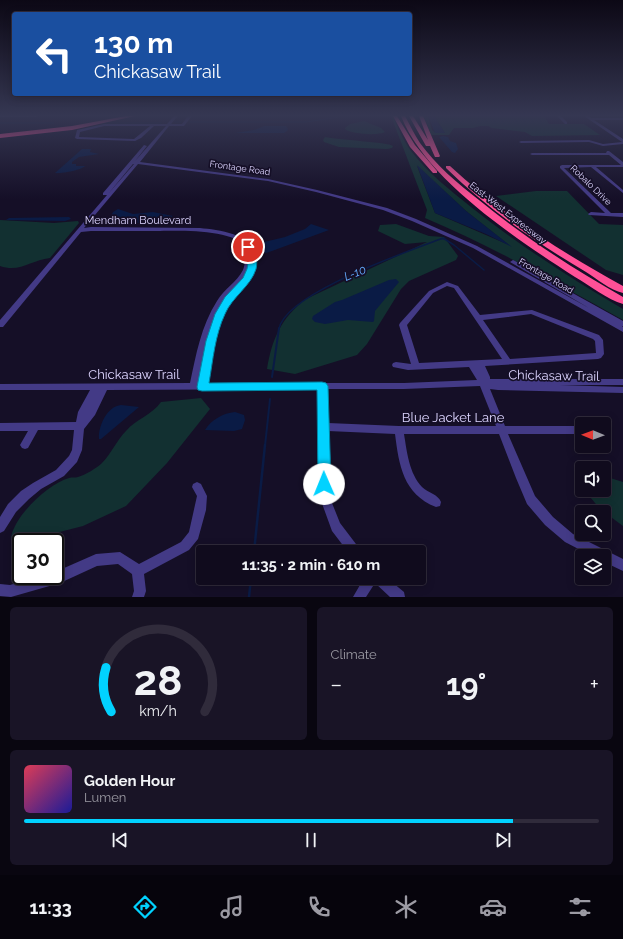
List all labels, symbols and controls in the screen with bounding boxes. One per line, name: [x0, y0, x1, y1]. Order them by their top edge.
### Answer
text: 130 m: [94, 27, 173, 60]
icon: left: [28, 28, 80, 80]
text: Chickasaw Trail: [94, 61, 221, 82]
street label: Frontage Road: [209, 159, 271, 177]
street label: Robalo Drive: [568, 163, 614, 208]
street label: East-West Expressway: [468, 180, 548, 246]
street label: Mendham Boulevard: [85, 214, 191, 227]
pin: [231, 230, 265, 264]
icon: arrive: [237, 236, 259, 258]
street label: Frontage Road: [517, 256, 575, 296]
water label: L-10: [342, 262, 368, 284]
street label: Chickasaw Trail: [88, 367, 180, 382]
street label: Chickasaw Trail: [508, 367, 600, 384]
street label: Blue Jacket Lane: [402, 410, 505, 425]
north arrow: [575, 417, 611, 453]
map controls: [575, 417, 611, 585]
button: sound: [575, 461, 611, 497]
position arrow: [303, 463, 345, 505]
button: search: [575, 505, 611, 541]
speed limit sign: 30: [12, 533, 64, 585]
button: layers: [575, 549, 611, 585]
text: 11:35 · 2 min · 610 m: [242, 556, 380, 574]
text: Climate: [331, 647, 377, 662]
text: 28: [134, 655, 183, 704]
text: 19°: [446, 667, 486, 702]
text: −: [331, 671, 342, 697]
text: +: [590, 671, 599, 697]
text: km/h: [139, 702, 177, 718]
text: Golden Hour: [84, 772, 175, 790]
text: Lumen: [84, 790, 126, 805]
icon: previous: [109, 829, 131, 851]
icon: pause: [300, 829, 322, 851]
icon: next: [492, 829, 514, 851]
icon: directions: [131, 893, 159, 921]
icon: music: [218, 893, 246, 921]
icon: phone: [305, 893, 333, 921]
icon: climate: [392, 893, 420, 921]
icon: car: [479, 893, 507, 921]
icon: filters: [566, 893, 594, 921]
text: 11:33: [29, 897, 72, 918]

